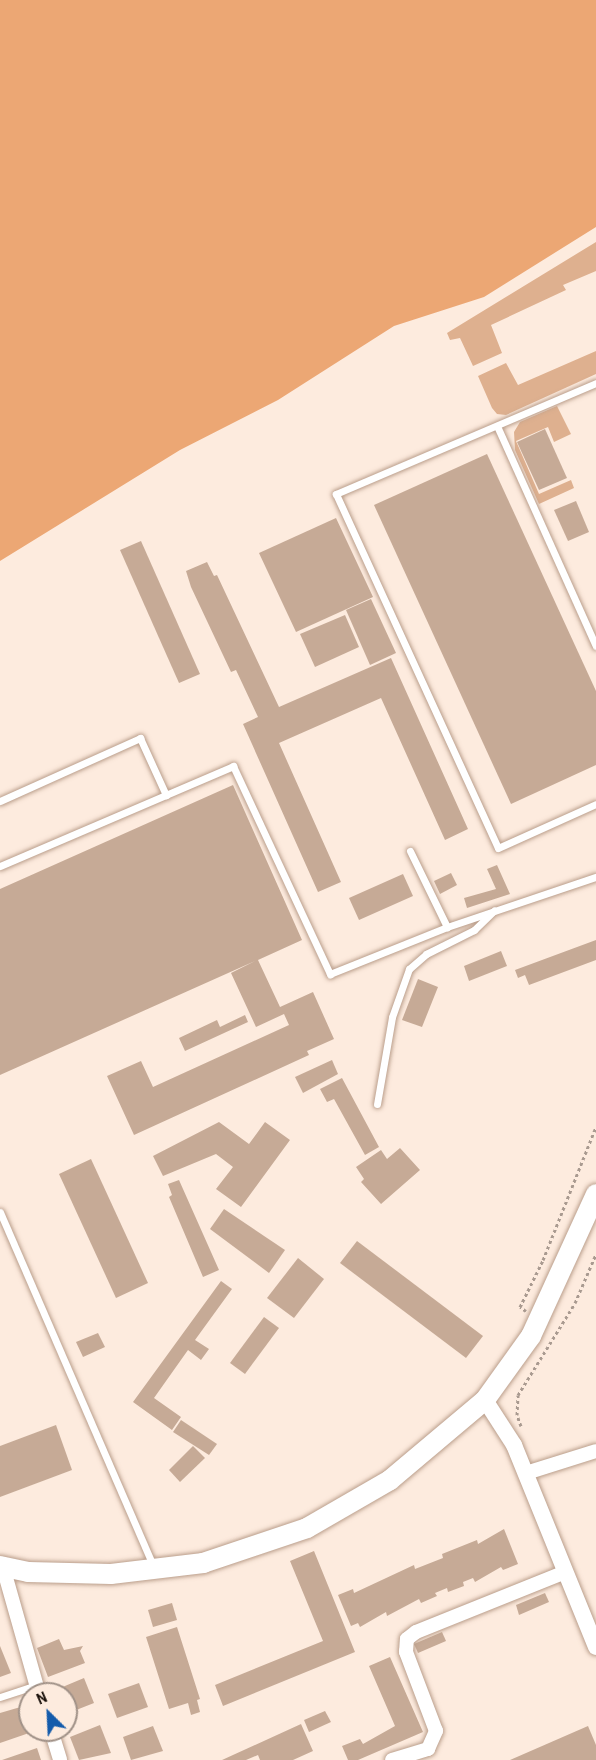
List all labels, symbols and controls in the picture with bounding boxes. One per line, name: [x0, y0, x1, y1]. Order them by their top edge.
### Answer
north arrow: [18, 1682, 78, 1742]
text: N: [33, 1685, 50, 1709]

